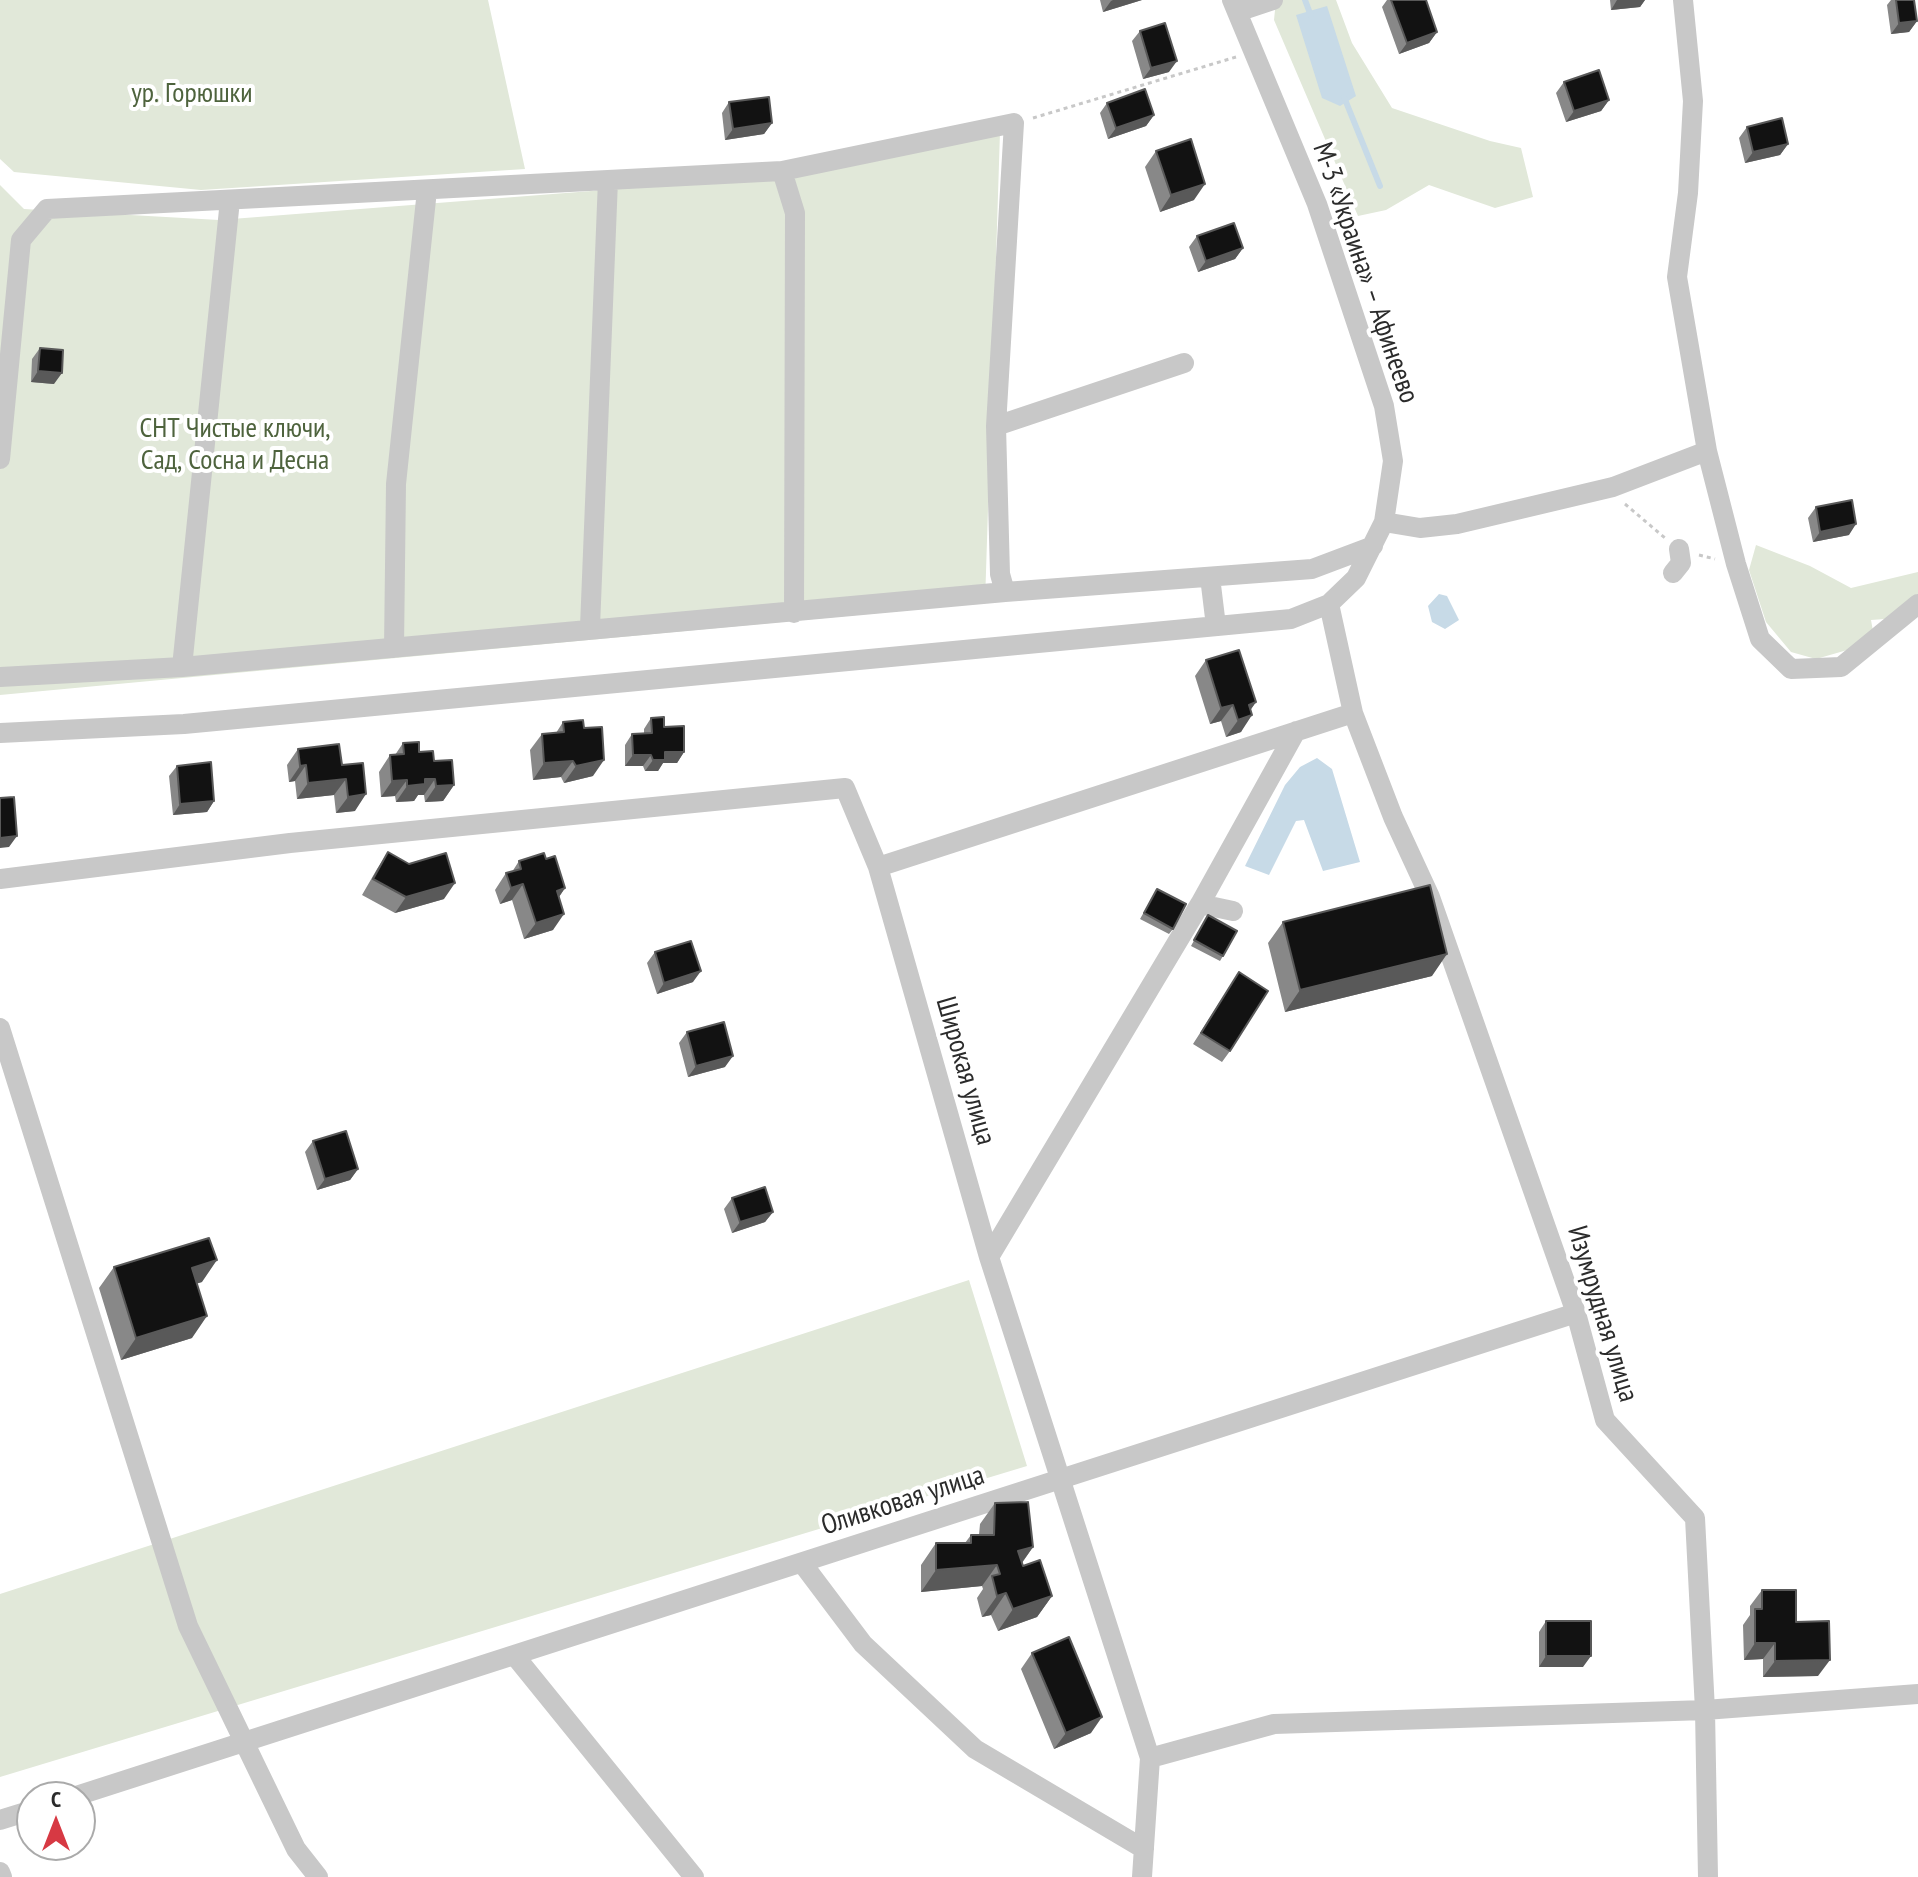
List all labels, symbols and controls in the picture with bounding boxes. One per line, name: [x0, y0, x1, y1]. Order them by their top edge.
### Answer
park label: ур. Горюшки: [131, 77, 253, 111]
street label: М-3 «Украина» – Афинеево: [1305, 138, 1425, 408]
park label: СНТ Чистые ключи, Сад, Сосна и Десна: [139, 412, 331, 478]
street label: Широкая улица: [928, 993, 1002, 1149]
street label: Изумрудная улица: [1559, 1222, 1645, 1406]
street label: Оливковая улица: [817, 1459, 989, 1543]
north arrow: [16, 1781, 96, 1861]
text: С: [51, 1785, 61, 1813]

